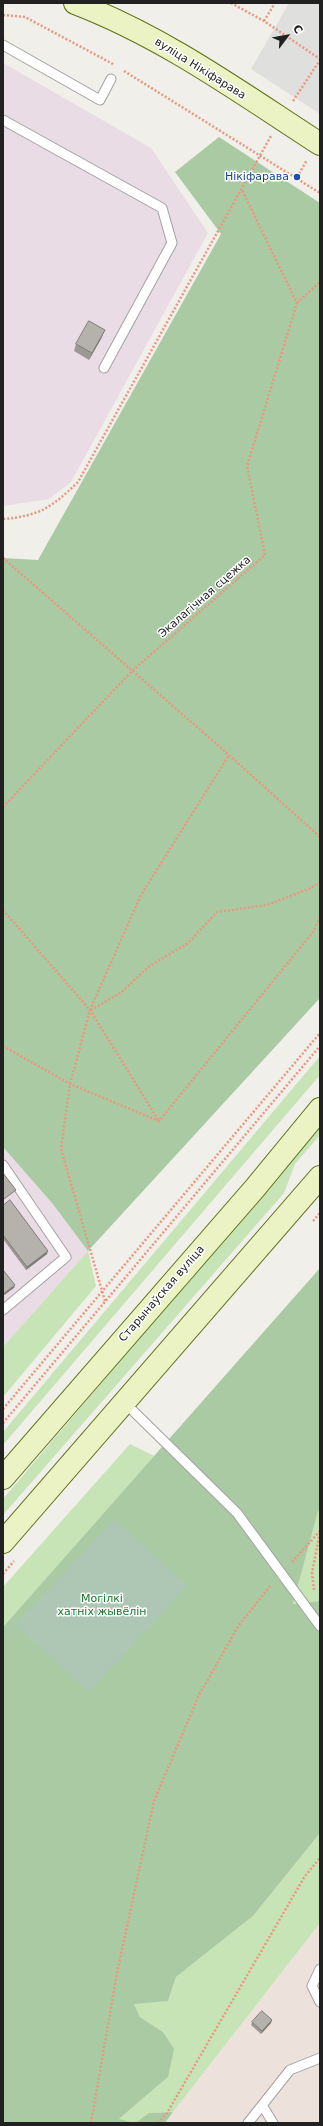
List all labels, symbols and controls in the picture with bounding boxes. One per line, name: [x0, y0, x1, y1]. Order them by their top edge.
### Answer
north arrow: [267, 16, 307, 56]
text: С: [290, 22, 305, 36]
street label: вуліца Нікіфарава: [152, 36, 248, 102]
place label: Нікіфарава: [225, 170, 289, 184]
marker: Нікіфарава: [292, 172, 302, 182]
street label: Экалагічная сцежка: [156, 553, 254, 641]
street label: Старынаўская вуліца: [116, 1243, 208, 1345]
park label: Могілкі хатніх жывёлін: [57, 1592, 147, 1618]

